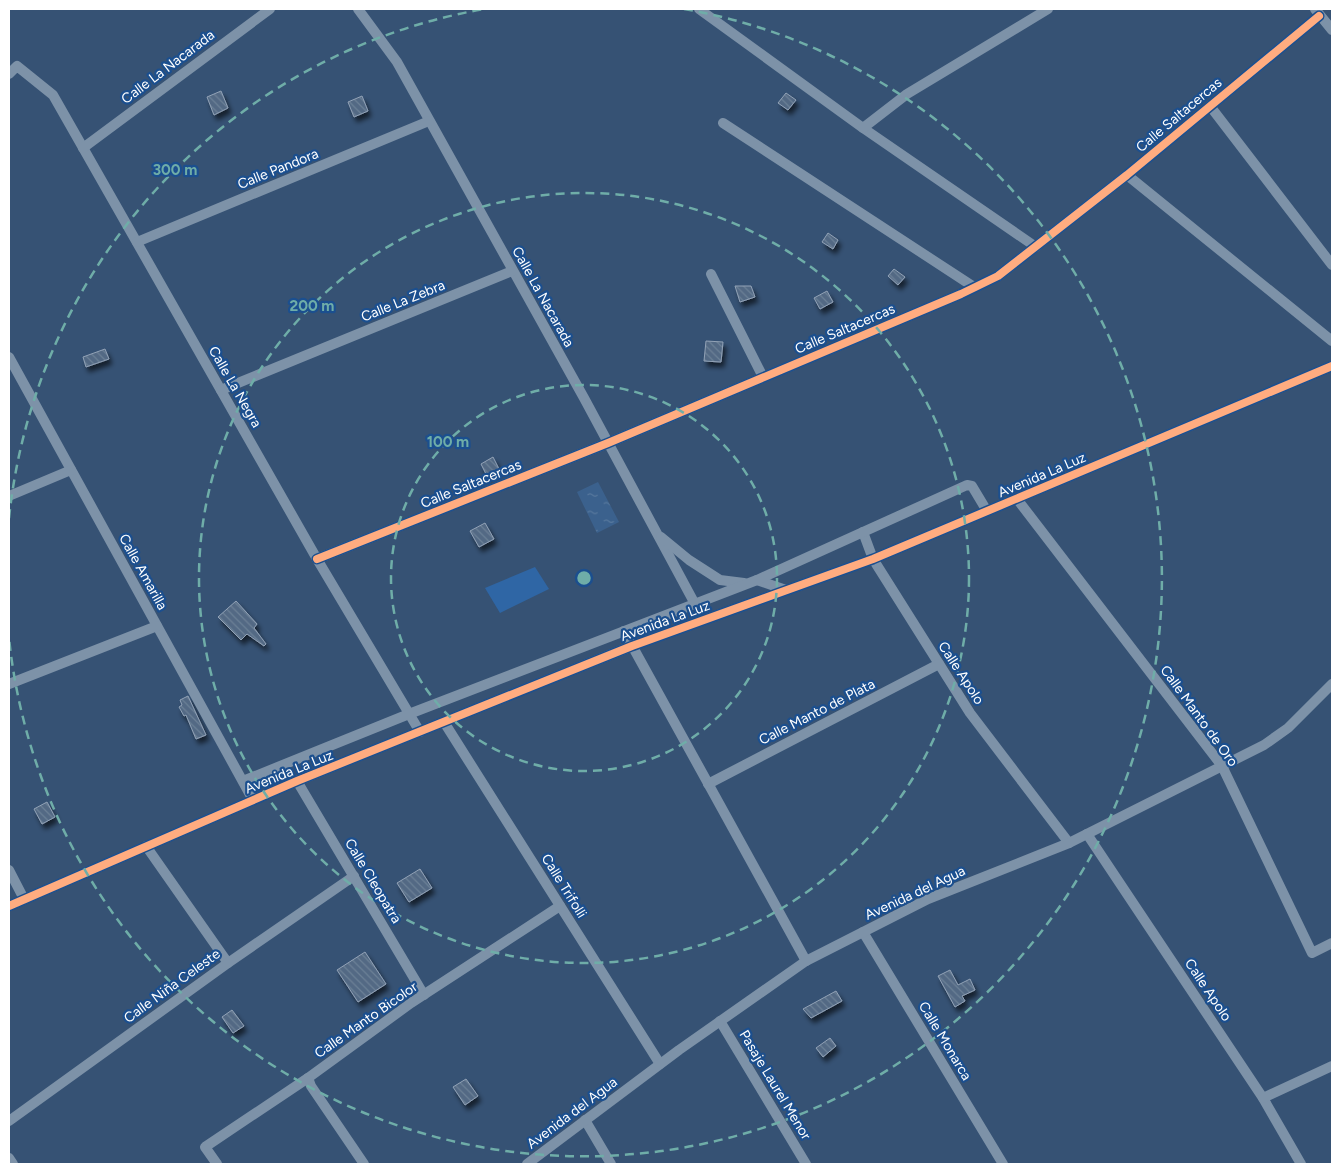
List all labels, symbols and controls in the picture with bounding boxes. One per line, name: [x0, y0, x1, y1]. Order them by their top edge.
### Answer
street label: Calle La Nacarada: [118, 26, 218, 108]
street label: Calle Saltacercas: [1133, 74, 1225, 156]
street label: Calle Pandora: [235, 145, 321, 193]
text: 300 m: [153, 161, 197, 179]
street label: Calle La Nacarada: [508, 244, 578, 350]
street label: Calle La Zebra: [359, 276, 447, 326]
text: 200 m: [290, 297, 334, 315]
street label: Calle Saltacercas: [792, 300, 898, 358]
street label: Calle La Negra: [205, 343, 265, 431]
text: 100 m: [427, 433, 469, 451]
street label: Avenida La Luz: [996, 449, 1089, 501]
street label: Calle Saltacercas: [418, 456, 524, 512]
street label: Calle Amarilla: [115, 531, 171, 613]
centre of rings: [575, 569, 593, 587]
street label: Avenida La Luz: [618, 597, 712, 645]
street label: Calle Apolo: [934, 638, 988, 708]
street label: Calle Manto de Oro: [1157, 662, 1241, 770]
street label: Calle Manto de Plata: [756, 675, 878, 749]
street label: Avenida La Luz: [242, 747, 336, 797]
street label: Calle Cleopatra: [341, 835, 405, 927]
street label: Calle Trifolli: [538, 851, 590, 921]
street label: Avenida del Agua: [862, 862, 968, 924]
street label: Calle Niña Celeste: [121, 945, 224, 1027]
street label: Calle Apolo: [1181, 956, 1235, 1024]
street label: Calle Manto Bicolor: [311, 978, 421, 1062]
street label: Calle Monarca: [915, 999, 975, 1083]
street label: Pasaje Laurel Menor: [736, 1027, 815, 1143]
street label: Avenida del Agua: [523, 1073, 621, 1153]

